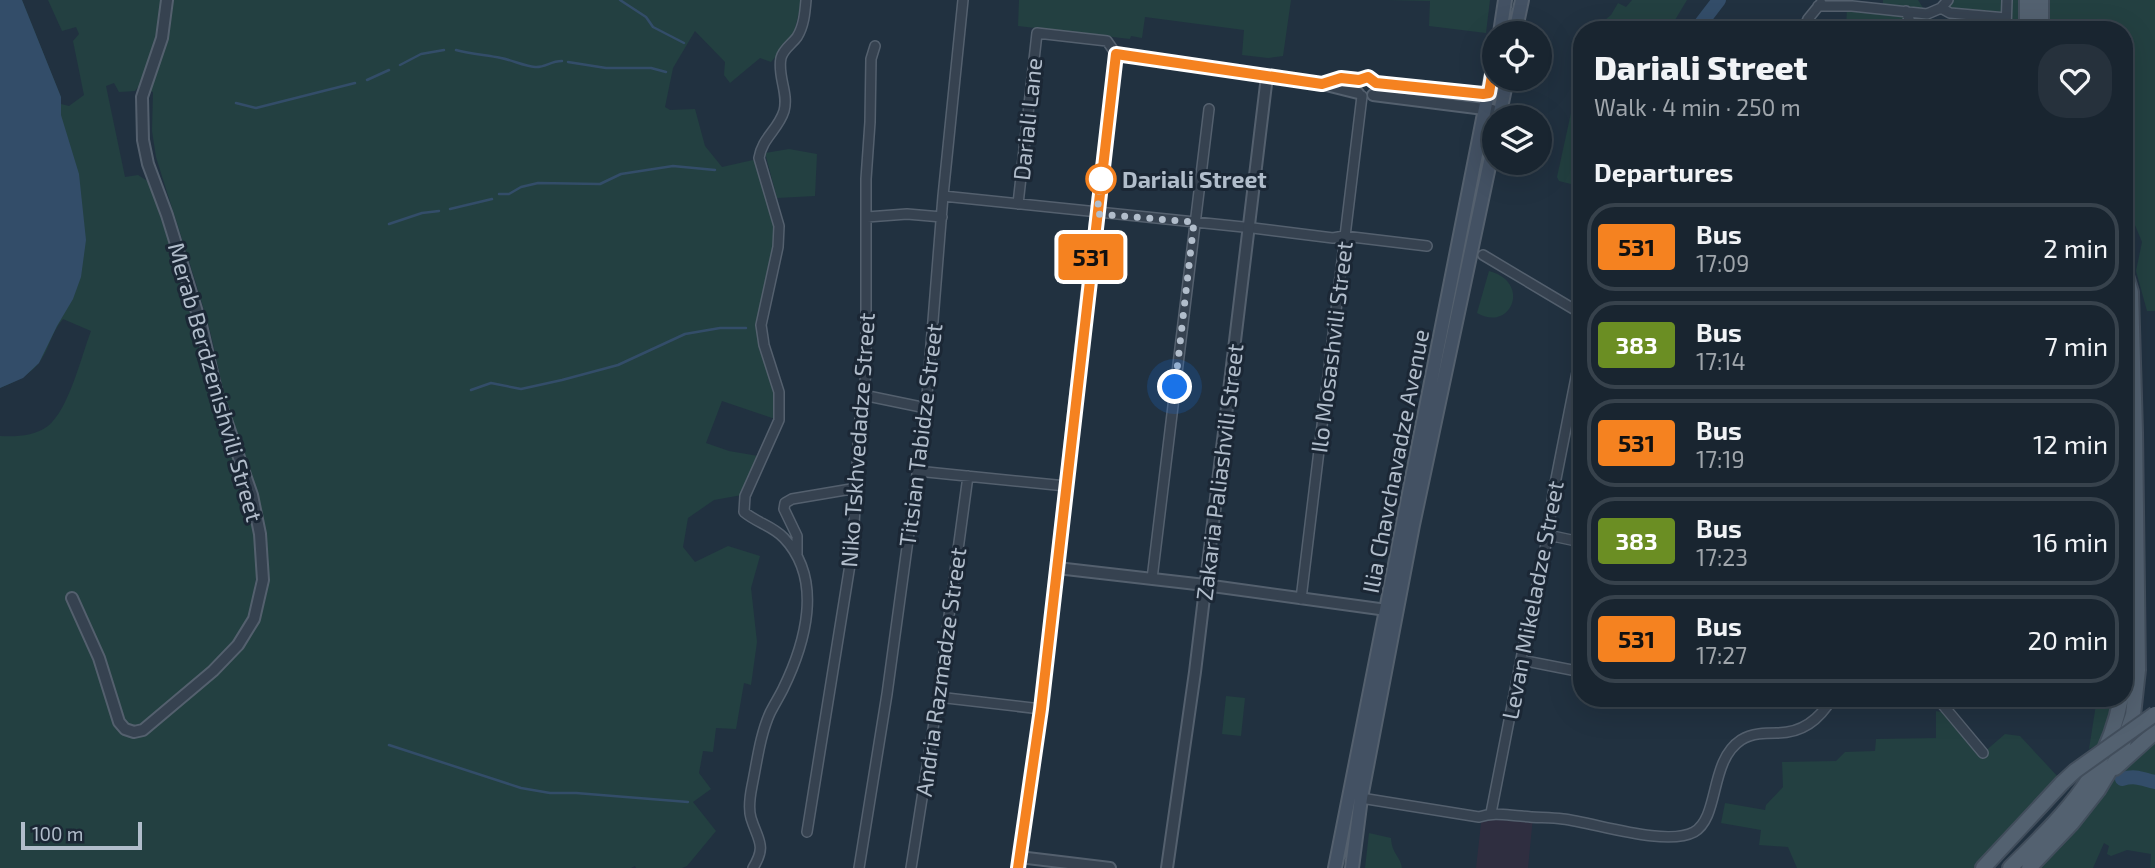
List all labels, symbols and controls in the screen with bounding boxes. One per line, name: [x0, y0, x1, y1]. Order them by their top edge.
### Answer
map controls: [1482, 21, 1552, 175]
button: locate: [1482, 21, 1552, 91]
button: heart: [2038, 44, 2112, 118]
text: Dariali Street: [1594, 47, 1808, 87]
street label: Dariali Lane: [1007, 56, 1047, 182]
text: Walk · 4 min · 250 m: [1594, 93, 1801, 121]
button: layers: [1482, 105, 1552, 175]
text: Departures: [1594, 156, 1733, 187]
marker: Dariali Street: [1086, 164, 1116, 194]
place label: Dariali Street: [1122, 165, 1267, 193]
text: Bus: [1696, 218, 1742, 249]
text: 531: [1618, 232, 1655, 261]
text: 2 min: [2043, 232, 2108, 263]
line badge: 531: [1051, 234, 1131, 280]
street label: Merab Berdzenishvili Street: [163, 239, 269, 525]
street label: Ilo Mosashvili Street: [1304, 239, 1358, 454]
text: 531: [1072, 242, 1110, 271]
text: 17:09: [1696, 249, 1749, 277]
street label: Niko Tskhvedadze Street: [834, 311, 880, 568]
text: Bus: [1696, 316, 1742, 347]
street label: Titsian Tabidze Street: [892, 322, 948, 548]
street label: Ilia Chavchavadze Avenue: [1356, 327, 1434, 595]
text: 383: [1615, 330, 1658, 359]
text: 7 min: [2045, 330, 2108, 361]
street label: Zakaria Paliashvili Street: [1189, 342, 1249, 602]
text: 17:14: [1696, 347, 1746, 375]
your location: [1157, 369, 1192, 404]
text: Bus: [1696, 414, 1742, 445]
text: 531: [1618, 428, 1655, 457]
text: 12 min: [2033, 428, 2108, 459]
text: 17:19: [1696, 445, 1745, 473]
street label: Levan Mikeladze Street: [1495, 478, 1569, 722]
text: Bus: [1696, 512, 1742, 543]
text: 383: [1615, 526, 1658, 555]
text: 16 min: [2033, 526, 2108, 557]
text: 17:23: [1696, 543, 1748, 571]
street label: Andria Razmadze Street: [909, 545, 971, 798]
text: Bus: [1696, 610, 1742, 641]
text: 531: [1618, 624, 1655, 653]
text: 20 min: [2028, 624, 2108, 655]
text: 17:27: [1696, 641, 1747, 669]
scale bar: [21, 819, 142, 851]
text: 100 m: [32, 822, 83, 845]

